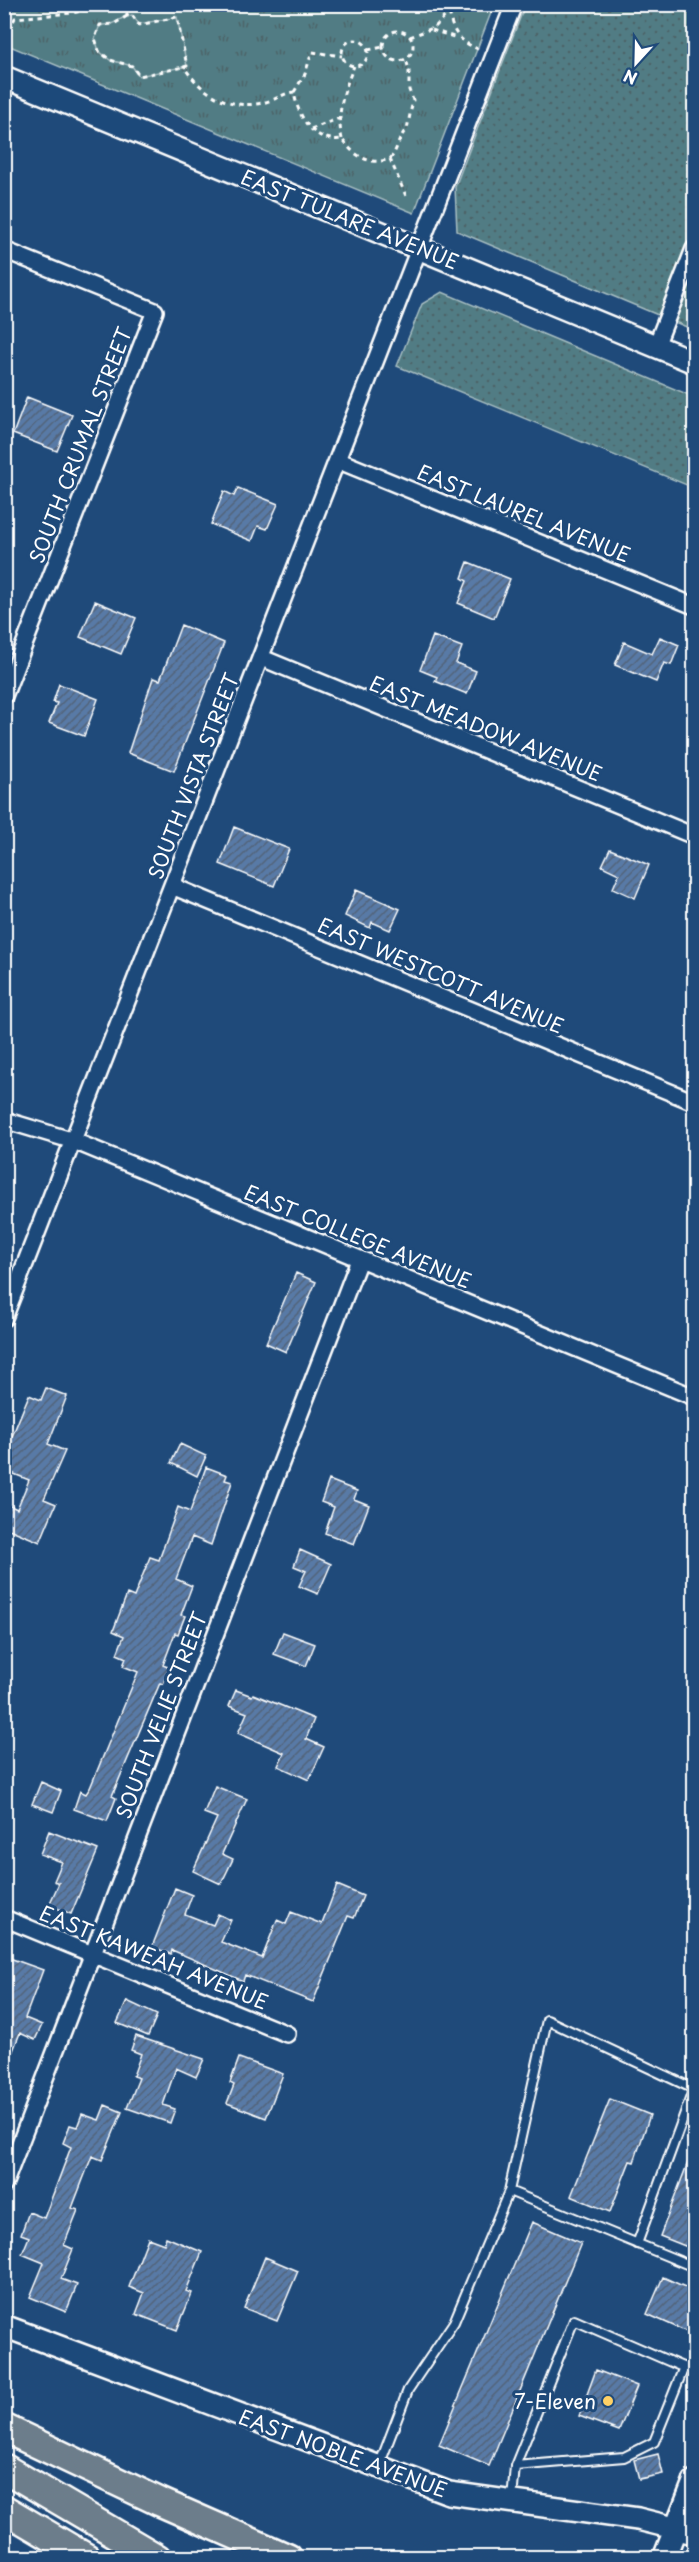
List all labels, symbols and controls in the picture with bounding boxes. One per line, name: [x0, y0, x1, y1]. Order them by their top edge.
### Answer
north arrow: [606, 33, 666, 93]
text: N: [620, 64, 640, 91]
street label: EAST TULARE AVENUE: [237, 162, 463, 276]
street label: SOUTH CRUMAL STREET: [21, 322, 139, 567]
street label: EAST LAUREL AVENUE: [413, 456, 635, 570]
street label: EAST MEADOW AVENUE: [365, 668, 607, 788]
street label: SOUTH VISTA STREET: [140, 669, 246, 883]
street label: EAST WESTCOTT AVENUE: [313, 909, 569, 1041]
street label: EAST COLLEGE AVENUE: [240, 1177, 476, 1295]
street label: SOUTH VELIE STREET: [108, 1607, 214, 1823]
street label: EAST KAWEAH AVENUE: [35, 1897, 273, 2017]
place label: 7-Eleven: [514, 2386, 596, 2416]
marker: 7-Eleven: [601, 2394, 615, 2408]
street label: EAST NOBLE AVENUE: [235, 2401, 451, 2505]

